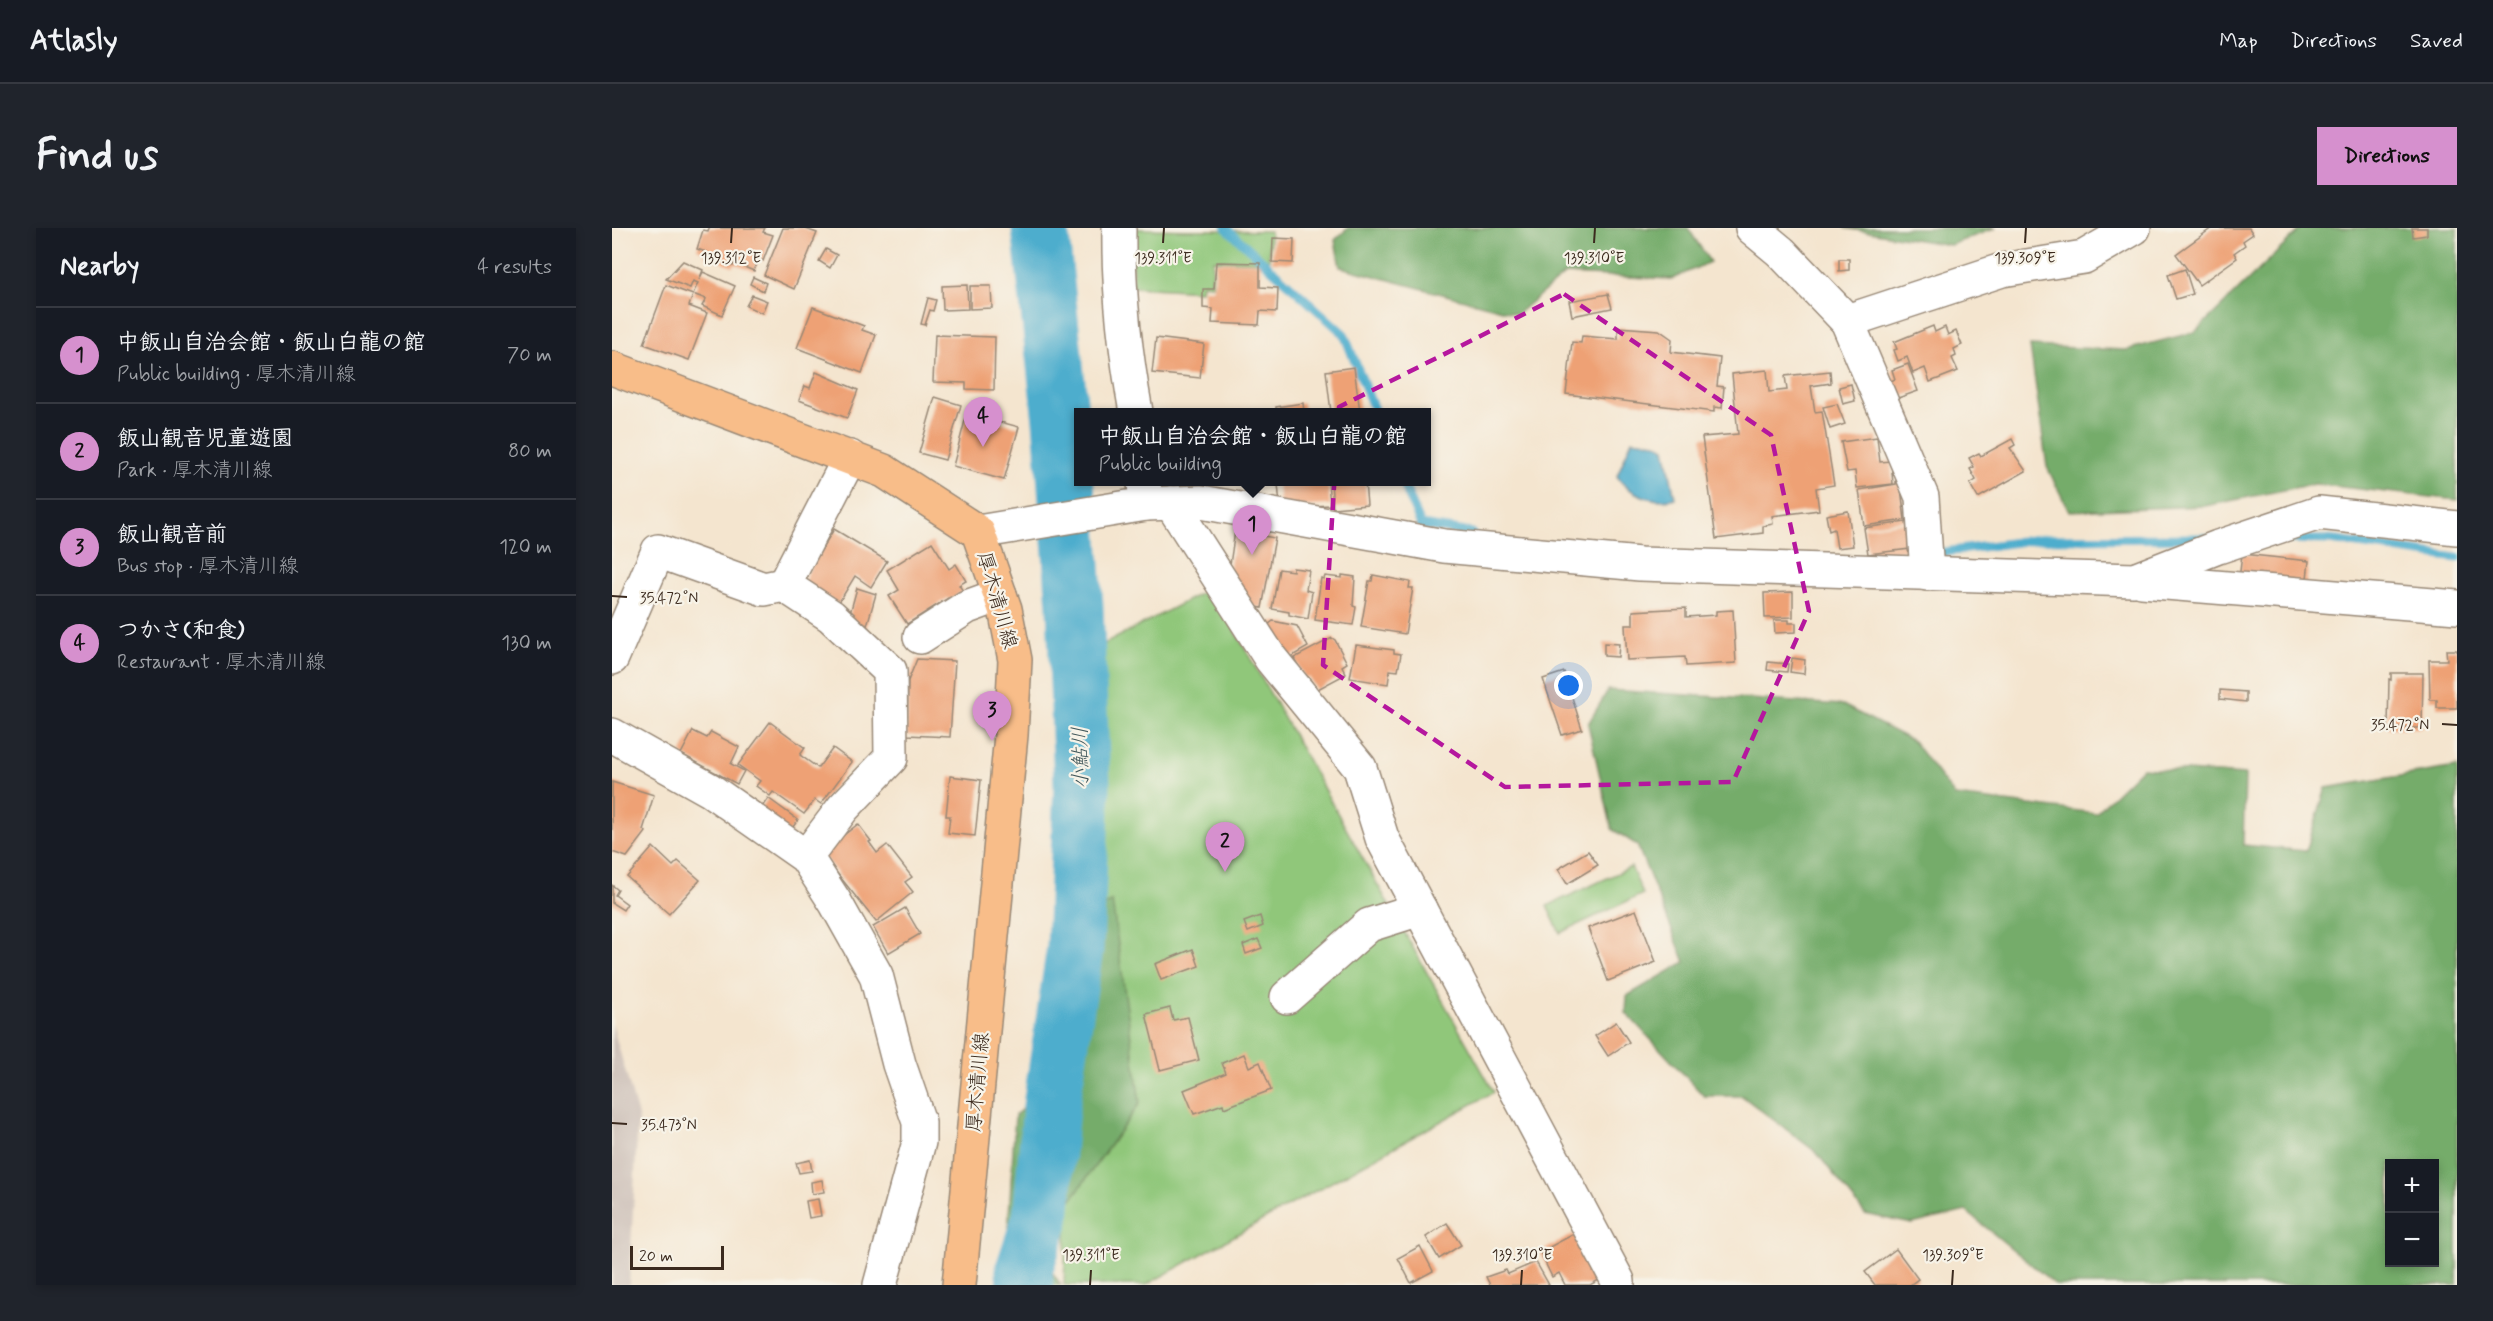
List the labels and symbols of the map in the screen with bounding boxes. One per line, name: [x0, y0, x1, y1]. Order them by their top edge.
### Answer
text: 139.312°E: [701, 249, 761, 269]
text: 139.311°E: [1134, 249, 1192, 269]
text: 139.310°E: [1564, 249, 1625, 269]
text: 139.309°E: [1994, 249, 2056, 269]
pin: 4: [964, 398, 1003, 447]
pin: 1: [1232, 506, 1272, 555]
street label: 厚木清川線: [970, 549, 1023, 652]
text: 35.472°N: [640, 589, 698, 609]
your location: [1554, 671, 1583, 700]
pin: 3: [972, 692, 1012, 741]
text: 35.472°N: [2371, 716, 2429, 736]
water label: 小鮎川: [1066, 726, 1096, 790]
pin: 2: [1206, 822, 1244, 872]
street label: 厚木清川線: [961, 1031, 996, 1133]
text: 35.473°N: [641, 1116, 697, 1136]
scale bar: [630, 1243, 724, 1270]
text: 139.311°E: [1062, 1246, 1120, 1266]
text: 139.310°E: [1492, 1246, 1553, 1266]
text: 139.309°E: [1922, 1246, 1984, 1266]

